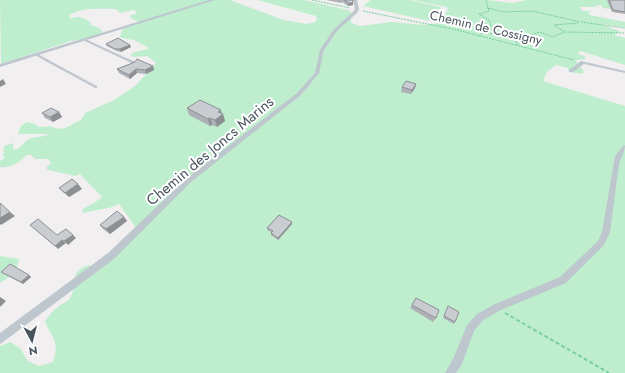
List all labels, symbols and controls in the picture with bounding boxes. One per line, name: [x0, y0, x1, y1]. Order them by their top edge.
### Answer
street label: Chemin de Cossigny: [428, 5, 544, 50]
street label: Chemin des Joncs Marins: [141, 91, 279, 211]
north arrow: [12, 321, 52, 361]
text: N: [28, 342, 39, 359]

